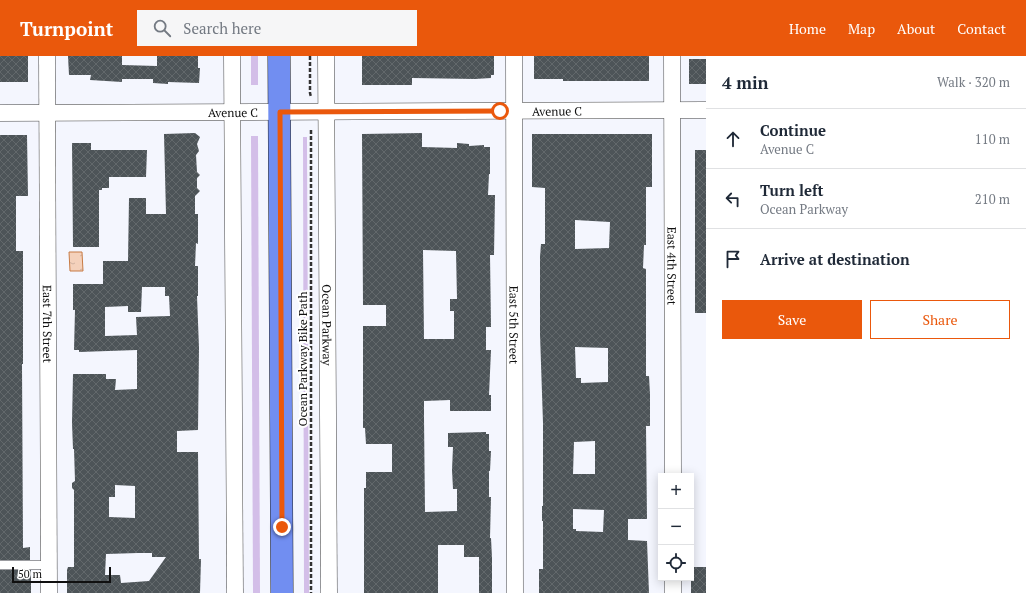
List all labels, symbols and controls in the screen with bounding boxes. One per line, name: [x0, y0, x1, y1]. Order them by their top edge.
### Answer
search box: [137, 10, 417, 46]
text: Turnpoint: [20, 16, 113, 41]
icon: search: [151, 17, 173, 39]
text: Search here: [183, 18, 261, 38]
text: Home: [789, 19, 826, 38]
text: Map: [848, 19, 875, 38]
text: About: [897, 19, 935, 38]
text: Contact: [957, 19, 1006, 38]
text: 4 min: [722, 71, 769, 94]
text: Walk · 320 m: [937, 73, 1010, 91]
route start: [491, 102, 509, 120]
street label: Avenue C: [532, 103, 582, 118]
street label: Avenue C: [208, 104, 258, 120]
text: Continue: [760, 120, 826, 140]
icon: ahead: [722, 128, 744, 150]
text: 110 m: [975, 130, 1010, 148]
text: Avenue C: [760, 140, 814, 158]
text: Turn left: [760, 180, 824, 200]
icon: left: [722, 188, 744, 210]
text: 210 m: [975, 190, 1010, 208]
text: Ocean Parkway: [760, 200, 848, 218]
street label: East 4th Street: [665, 227, 680, 306]
icon: arrive: [722, 248, 744, 270]
text: Arrive at destination: [760, 249, 910, 269]
street label: Ocean Parkway: [320, 284, 335, 367]
street label: East 7th Street: [40, 285, 56, 364]
street label: East 5th Street: [507, 286, 522, 365]
street label: Ocean Parkway Bike Path: [295, 292, 310, 426]
button: Save: [722, 300, 862, 339]
button: Share: [870, 300, 1010, 339]
map controls: [658, 473, 694, 581]
button: +: [658, 473, 694, 509]
button: −: [658, 509, 694, 545]
route end: [273, 518, 291, 536]
button: locate: [658, 545, 694, 581]
scale bar: [12, 565, 111, 584]
text: 50 m: [18, 567, 42, 581]

